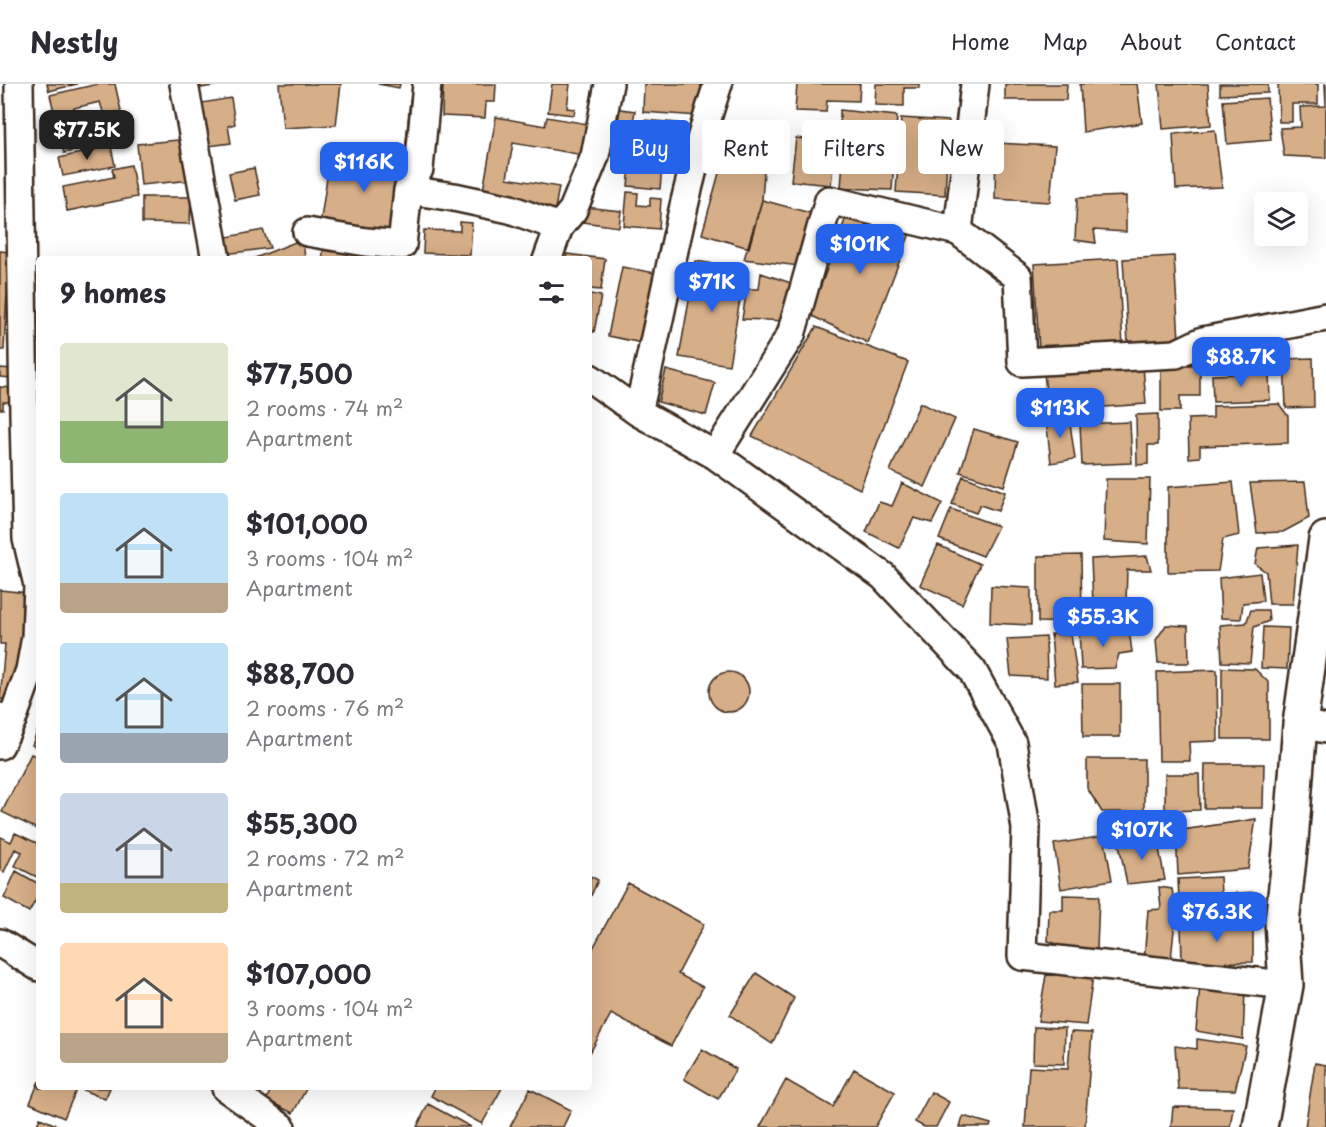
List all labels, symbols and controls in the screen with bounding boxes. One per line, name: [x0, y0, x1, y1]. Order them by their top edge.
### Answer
text: Nestly: [30, 20, 118, 63]
text: Home: [951, 25, 1010, 57]
text: Map: [1043, 25, 1088, 57]
text: About: [1121, 25, 1182, 57]
text: Contact: [1215, 25, 1296, 57]
pin: $77.5K: [38, 110, 136, 161]
text: $77.5K: [53, 114, 121, 144]
chip: Buy: [610, 120, 690, 174]
chip: Rent: [702, 120, 790, 174]
chip: Filters: [802, 120, 906, 174]
chip: New: [918, 120, 1004, 174]
pin: $116K: [322, 142, 406, 193]
text: $116K: [334, 146, 394, 176]
map controls: [1254, 192, 1308, 246]
button: layers: [1254, 192, 1308, 246]
pin: $101K: [818, 224, 902, 275]
text: $101K: [830, 228, 890, 258]
pin: $71K: [676, 262, 748, 313]
text: $71K: [689, 266, 735, 296]
text: 9 homes: [60, 273, 166, 312]
icon: filters: [535, 276, 568, 309]
pin: $88.7K: [1192, 337, 1290, 388]
text: $88.7K: [1206, 341, 1276, 371]
text: $77,500: [246, 354, 353, 393]
icon: home: [108, 367, 180, 439]
pin: $113K: [1018, 388, 1102, 439]
text: $113K: [1030, 392, 1090, 422]
text: 2 rooms · 74 m²: [246, 393, 403, 423]
text: Apartment: [246, 423, 353, 453]
text: $101,000: [246, 504, 368, 543]
icon: home: [108, 517, 180, 589]
text: 3 rooms · 104 m²: [246, 543, 413, 573]
text: Apartment: [246, 573, 353, 603]
pin: $55.3K: [1054, 597, 1152, 648]
text: $55.3K: [1067, 601, 1139, 631]
text: $88,700: [246, 654, 355, 693]
icon: home: [108, 667, 180, 739]
text: 2 rooms · 76 m²: [246, 693, 404, 723]
text: Apartment: [246, 723, 353, 753]
text: $55,300: [246, 804, 358, 843]
pin: $107K: [1100, 810, 1184, 861]
text: $107K: [1111, 814, 1173, 844]
icon: home: [108, 817, 180, 889]
text: 2 rooms · 72 m²: [246, 843, 405, 873]
text: Apartment: [246, 873, 353, 903]
pin: $76.3K: [1168, 892, 1266, 943]
text: $76.3K: [1182, 896, 1252, 926]
text: $107,000: [246, 954, 371, 993]
icon: home: [108, 967, 180, 1039]
text: 3 rooms · 104 m²: [246, 993, 413, 1023]
text: Apartment: [246, 1023, 353, 1053]

